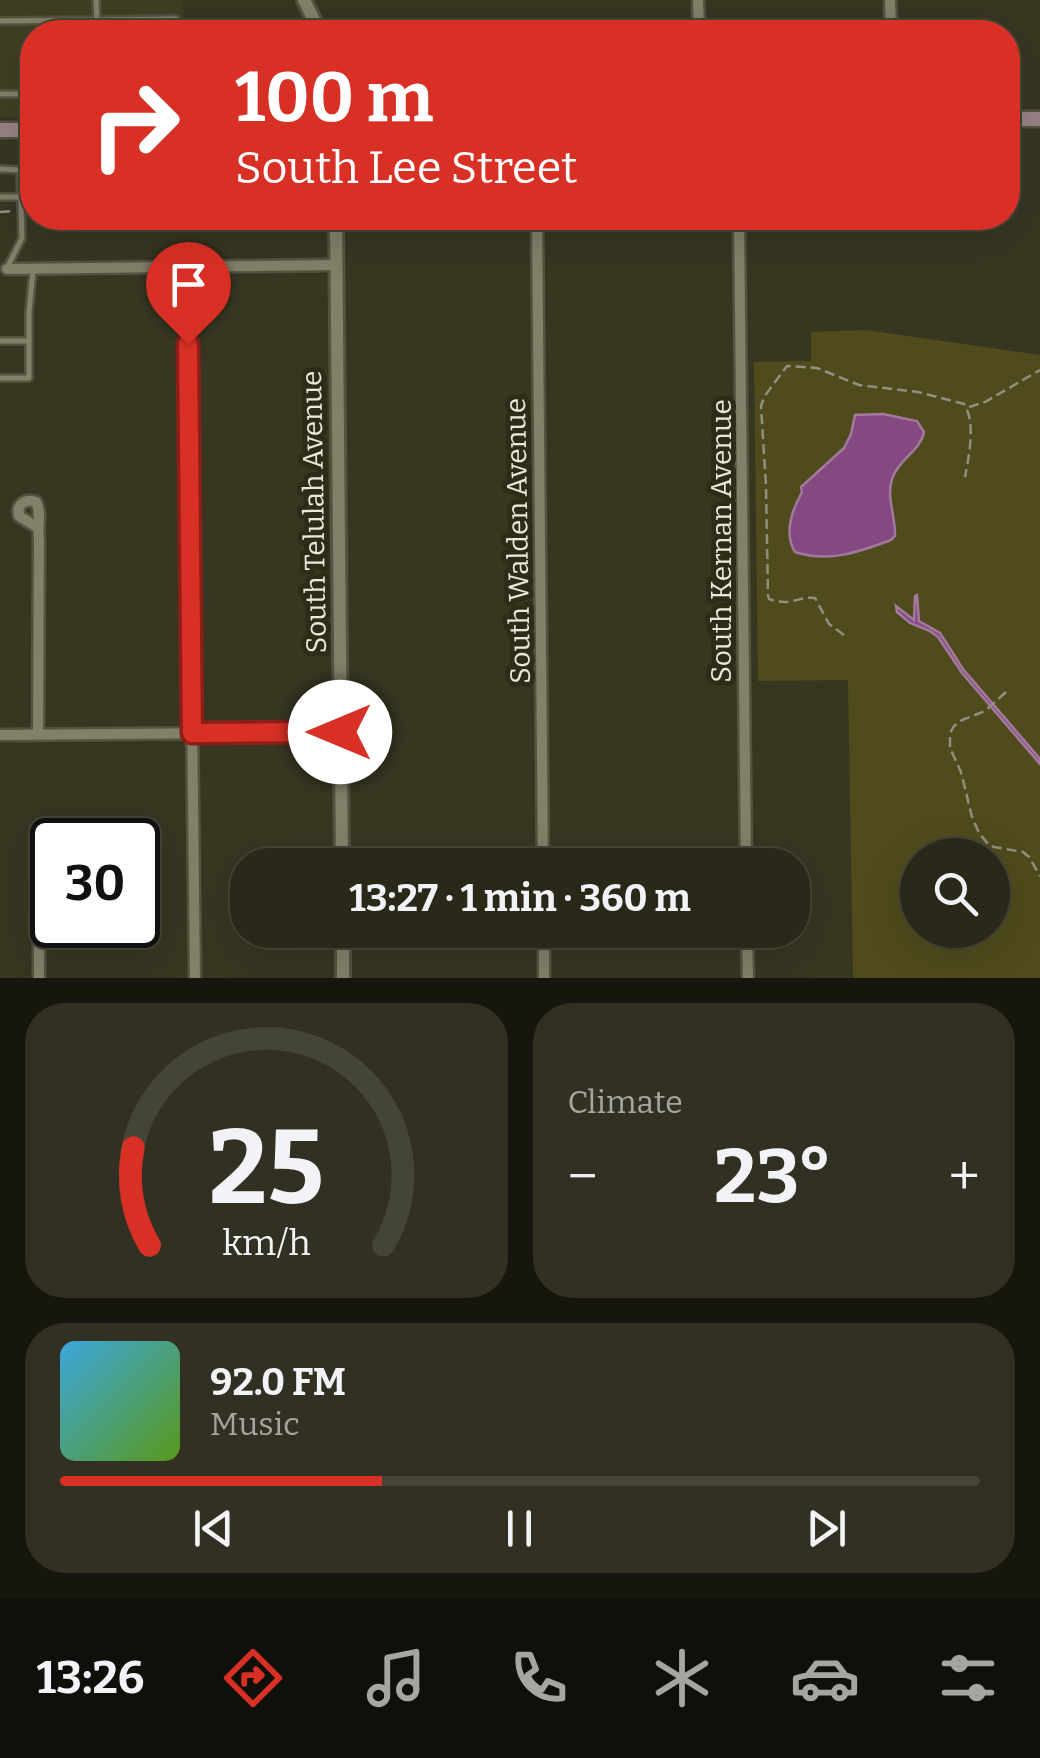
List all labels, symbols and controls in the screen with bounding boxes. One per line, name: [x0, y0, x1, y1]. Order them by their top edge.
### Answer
text: 100 m: [235, 56, 434, 140]
icon: right: [70, 60, 200, 190]
text: South Lee Street: [235, 141, 578, 195]
pin: [146, 242, 231, 345]
icon: arrive: [161, 257, 216, 312]
street label: South Telulah Avenue: [295, 370, 333, 654]
street label: South Walden Avenue: [499, 398, 537, 684]
street label: South Kernan Avenue: [705, 399, 738, 683]
position arrow: [288, 680, 392, 784]
speed limit sign: 30: [30, 818, 160, 948]
map controls: [900, 838, 1010, 948]
button: search: [900, 838, 1010, 948]
text: 13:27 · 1 min · 360 m: [349, 875, 691, 921]
text: Climate: [568, 1083, 683, 1121]
text: 25: [209, 1106, 324, 1231]
text: 23°: [714, 1132, 832, 1222]
text: −: [568, 1144, 598, 1210]
text: +: [949, 1144, 980, 1210]
text: km/h: [222, 1222, 310, 1264]
text: 92.0 FM: [210, 1359, 346, 1405]
text: Music: [210, 1405, 300, 1443]
icon: previous: [186, 1501, 241, 1556]
icon: pause: [492, 1501, 547, 1556]
icon: next: [799, 1501, 854, 1556]
icon: directions: [218, 1643, 288, 1713]
icon: music: [361, 1643, 431, 1713]
icon: phone: [504, 1643, 574, 1713]
icon: climate: [647, 1643, 717, 1713]
icon: car: [790, 1643, 860, 1713]
icon: filters: [933, 1643, 1003, 1713]
text: 13:26: [37, 1651, 144, 1705]

